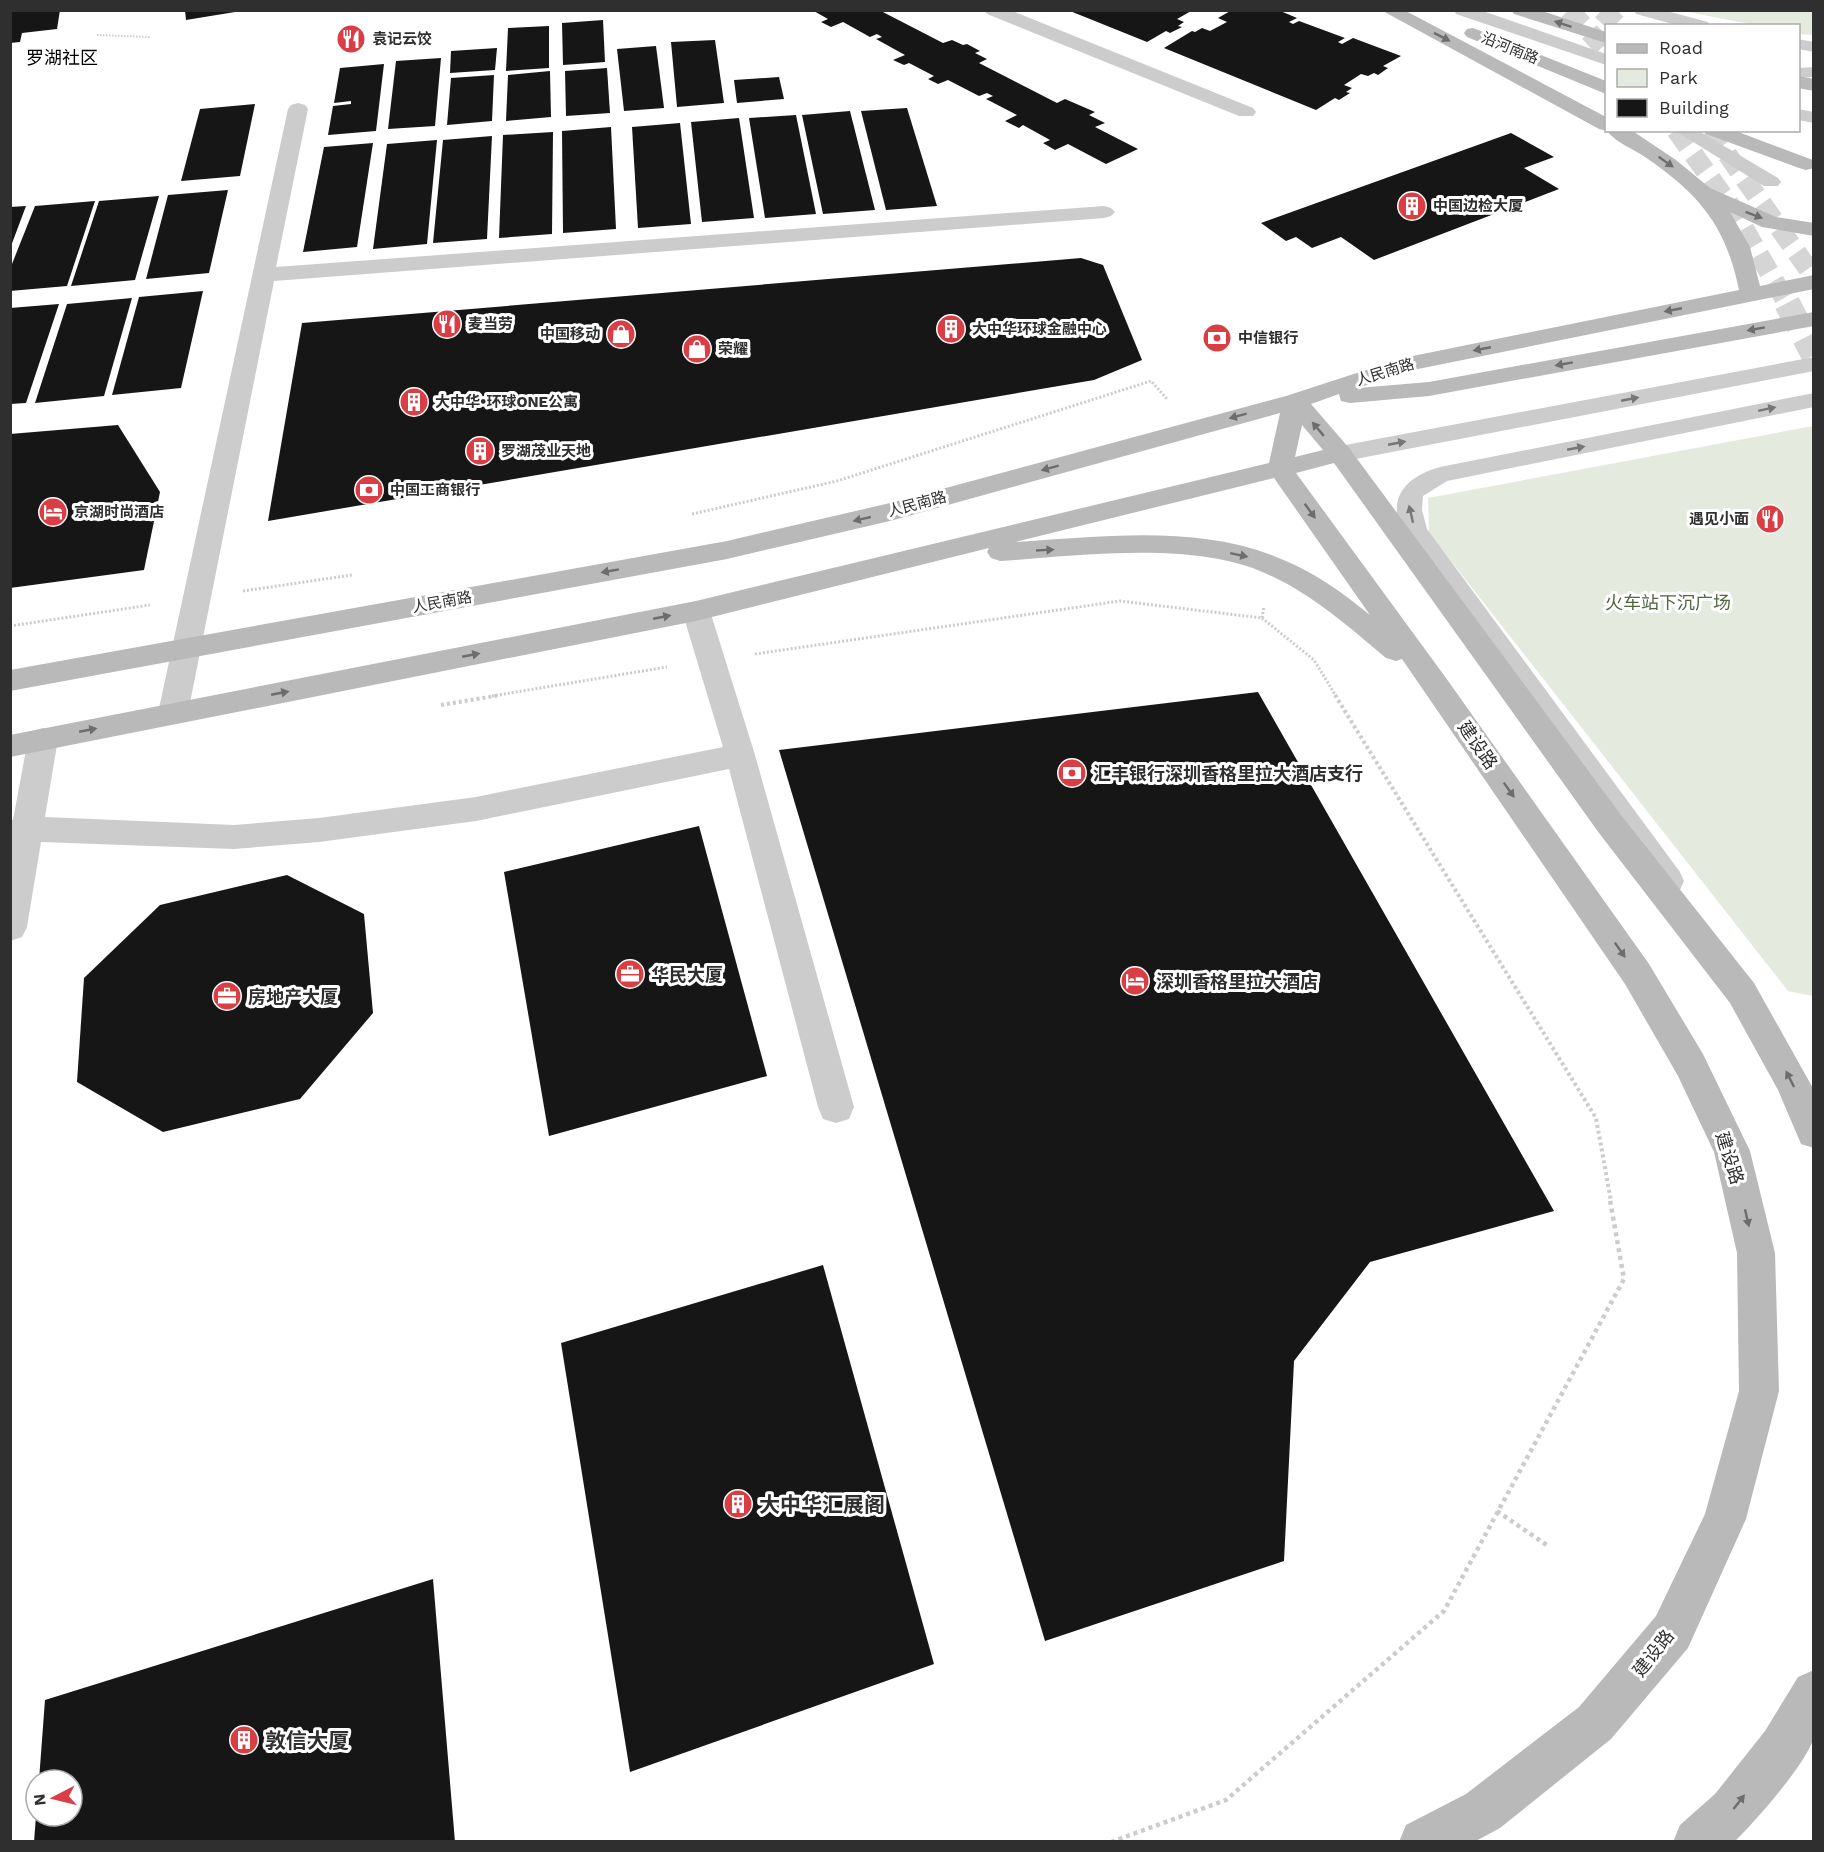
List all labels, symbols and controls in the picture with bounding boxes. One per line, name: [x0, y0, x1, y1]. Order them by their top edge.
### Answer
one-way arrow: [1554, 19, 1572, 29]
restaurant icon: 袁记云饺: [335, 23, 367, 55]
legend: [1605, 24, 1800, 132]
street label: 沿河南路: [1479, 28, 1541, 68]
place label: 袁记云饺: [372, 30, 432, 48]
one-way arrow: [1433, 33, 1450, 42]
text: Road: [1659, 37, 1703, 58]
district label: 罗湖社区: [26, 47, 98, 68]
text: Park: [1659, 67, 1698, 88]
text: Building: [1659, 97, 1729, 118]
one-way arrow: [1657, 156, 1673, 168]
building icon: 中国边检大厦: [1396, 190, 1428, 222]
place label: 中国边检大厦: [1433, 197, 1523, 215]
one-way arrow: [1745, 210, 1763, 220]
one-way arrow: [1663, 306, 1682, 315]
restaurant icon: 麦当劳: [431, 308, 463, 340]
building icon: 大中华环球金融中心: [935, 313, 967, 345]
place label: 麦当劳: [468, 315, 513, 333]
shop icon: 中国移动: [605, 318, 637, 350]
place label: 大中华环球金融中心: [972, 320, 1107, 338]
bank icon: 中信银行: [1201, 322, 1233, 354]
place label: 中国移动: [540, 325, 600, 343]
one-way arrow: [1746, 325, 1765, 334]
place label: 中信银行: [1238, 329, 1298, 347]
shop icon: 荣耀: [681, 333, 713, 365]
place label: 荣耀: [718, 340, 748, 358]
one-way arrow: [1472, 345, 1491, 354]
street label: 人民南路: [1354, 355, 1416, 389]
one-way arrow: [1554, 360, 1573, 369]
building icon: 大中华•环球ONE公寓: [398, 386, 430, 418]
place label: 大中华•环球ONE公寓: [435, 393, 578, 411]
one-way arrow: [1621, 394, 1640, 403]
one-way arrow: [1758, 404, 1777, 413]
one-way arrow: [1229, 412, 1247, 421]
one-way arrow: [1312, 422, 1325, 437]
building icon: 罗湖茂业天地: [464, 435, 496, 467]
one-way arrow: [1388, 438, 1407, 447]
place label: 罗湖茂业天地: [501, 442, 591, 460]
one-way arrow: [1567, 443, 1586, 452]
one-way arrow: [1041, 464, 1059, 473]
bank icon: 中国工商银行: [353, 474, 385, 506]
place label: 中国工商银行: [390, 481, 480, 499]
street label: 人民南路: [886, 488, 948, 520]
hotel icon: 京湖时尚酒店: [37, 496, 69, 528]
place label: 京湖时尚酒店: [74, 503, 164, 521]
one-way arrow: [1304, 503, 1316, 518]
restaurant icon: 遇见小面: [1754, 503, 1786, 535]
one-way arrow: [1405, 505, 1415, 523]
place label: 遇见小面: [1689, 510, 1749, 528]
one-way arrow: [853, 514, 871, 524]
one-way arrow: [1035, 546, 1054, 555]
one-way arrow: [1230, 551, 1248, 561]
one-way arrow: [600, 567, 619, 576]
street label: 人民南路: [411, 588, 473, 616]
park label: 火车站下沉广场: [1605, 592, 1731, 613]
one-way arrow: [653, 612, 672, 621]
one-way arrow: [462, 650, 481, 659]
one-way arrow: [270, 688, 289, 697]
street label: 建设路: [1454, 717, 1502, 773]
one-way arrow: [79, 725, 98, 734]
bank icon: 汇丰银行深圳香格里拉大酒店支行: [1056, 757, 1088, 789]
place label: 汇丰银行深圳香格里拉大酒店支行: [1093, 763, 1363, 784]
one-way arrow: [1503, 781, 1515, 797]
one-way arrow: [1614, 941, 1626, 957]
office icon: 华民大厦: [614, 958, 646, 990]
place label: 华民大厦: [651, 964, 723, 985]
hotel icon: 深圳香格里拉大酒店: [1119, 965, 1151, 997]
place label: 深圳香格里拉大酒店: [1156, 971, 1318, 992]
office icon: 房地产大厦: [211, 980, 243, 1012]
place label: 房地产大厦: [248, 986, 338, 1007]
one-way arrow: [1785, 1070, 1794, 1087]
street label: 建设路: [1712, 1129, 1748, 1187]
one-way arrow: [1743, 1209, 1753, 1228]
building icon: 大中华汇展阁: [722, 1488, 754, 1520]
place label: 大中华汇展阁: [759, 1492, 885, 1517]
street label: 建设路: [1628, 1625, 1678, 1681]
building icon: 敦信大厦: [228, 1724, 260, 1756]
place label: 敦信大厦: [265, 1728, 349, 1753]
north arrow: [24, 1768, 84, 1828]
text: N: [29, 1793, 50, 1807]
one-way arrow: [1733, 1794, 1746, 1810]

